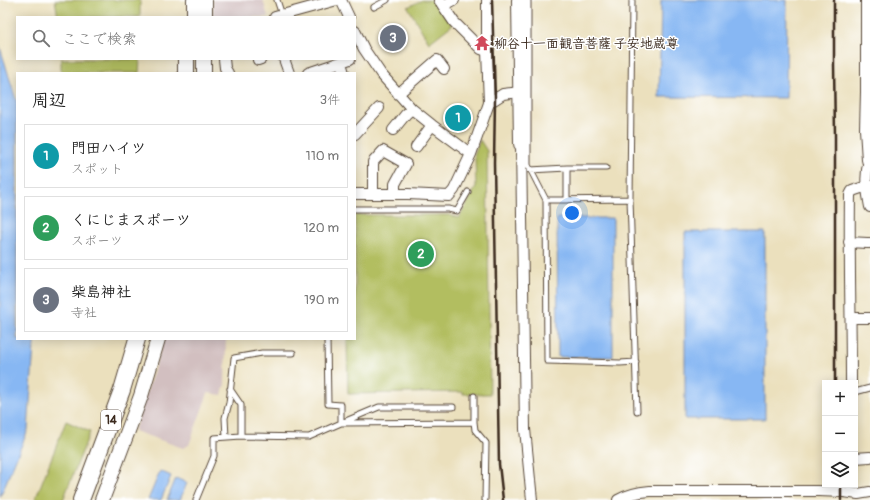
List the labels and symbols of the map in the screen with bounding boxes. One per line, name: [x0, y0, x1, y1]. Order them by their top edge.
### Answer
pin: 3: [380, 23, 406, 53]
temple icon: 柳谷十一面観音菩薩 子安地蔵尊: [473, 34, 491, 52]
place label: 柳谷十一面観音菩薩 子安地蔵尊: [494, 36, 679, 52]
pin: 1: [445, 103, 471, 133]
your location: [562, 203, 582, 223]
pin: 2: [408, 239, 434, 269]
road number: 14: [101, 410, 121, 430]

